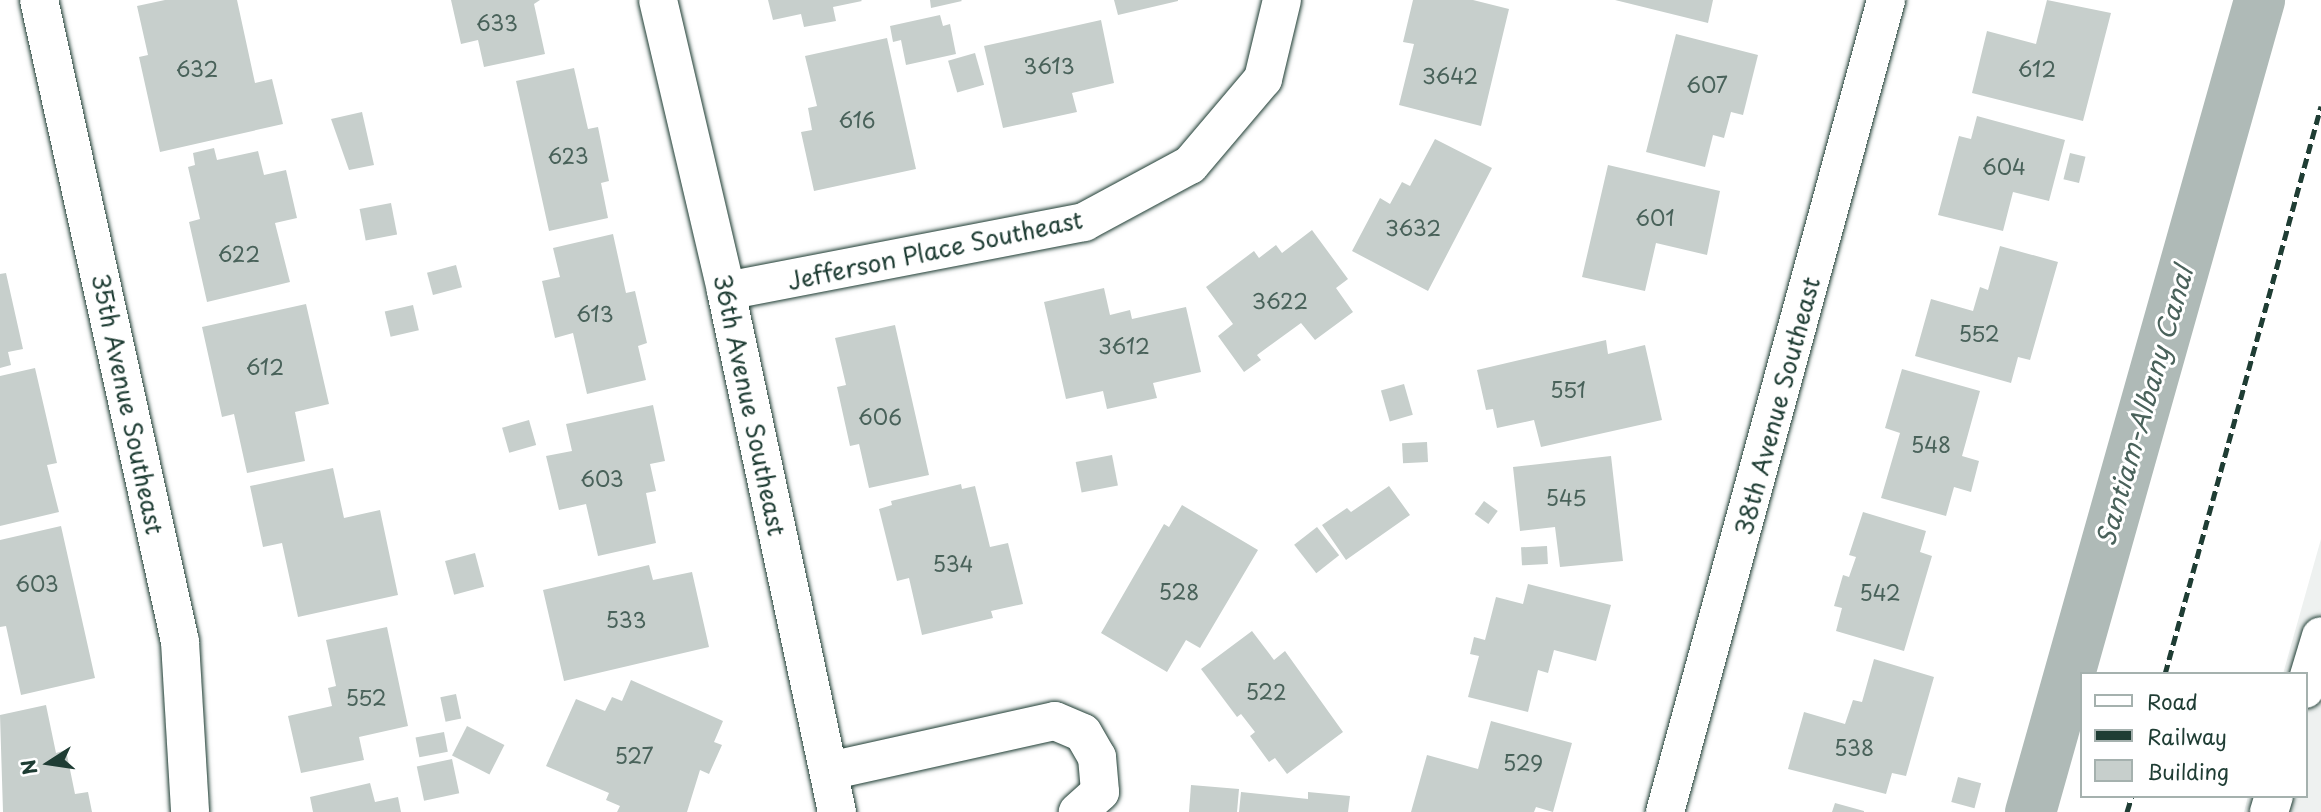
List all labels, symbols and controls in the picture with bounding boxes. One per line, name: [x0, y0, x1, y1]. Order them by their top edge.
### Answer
house number: 633: [476, 9, 518, 35]
house number: 3613: [1023, 52, 1075, 78]
house number: 632: [176, 55, 218, 81]
house number: 612: [2018, 55, 2056, 81]
house number: 3642: [1422, 62, 1478, 88]
house number: 607: [1686, 71, 1728, 97]
house number: 616: [838, 106, 876, 132]
house number: 623: [547, 142, 589, 168]
house number: 604: [1982, 153, 2026, 179]
house number: 601: [1635, 204, 1675, 230]
street label: Jefferson Place Southeast: [786, 205, 1084, 295]
house number: 3632: [1385, 214, 1441, 240]
house number: 622: [218, 240, 260, 266]
water label: Santiam-Albany Canal: [2089, 263, 2199, 549]
street label: 35th Avenue Southeast: [86, 271, 170, 537]
street label: 36th Avenue Southeast: [708, 271, 792, 539]
street label: 38th Avenue Southeast: [1729, 274, 1825, 538]
house number: 3622: [1252, 287, 1308, 313]
house number: 613: [576, 300, 614, 326]
house number: 552: [1958, 320, 2000, 346]
house number: 3612: [1098, 332, 1150, 358]
house number: 612: [246, 353, 284, 379]
house number: 551: [1550, 376, 1586, 402]
house number: 606: [858, 403, 902, 429]
house number: 548: [1911, 431, 1951, 457]
house number: 603: [580, 465, 624, 491]
house number: 545: [1545, 484, 1587, 510]
house number: 534: [933, 550, 973, 576]
house number: 603: [15, 570, 59, 596]
house number: 528: [1159, 578, 1199, 604]
house number: 542: [1859, 579, 1901, 605]
house number: 533: [606, 606, 646, 632]
legend: [2080, 672, 2307, 798]
house number: 522: [1245, 678, 1287, 704]
house number: 552: [345, 684, 387, 710]
text: Road: [2147, 685, 2198, 717]
text: Railway: [2147, 720, 2227, 752]
north arrow: [14, 728, 84, 798]
house number: 538: [1834, 734, 1874, 760]
house number: 527: [614, 742, 654, 768]
house number: 529: [1503, 749, 1543, 775]
text: Building: [2147, 755, 2229, 787]
text: N: [13, 757, 44, 778]

